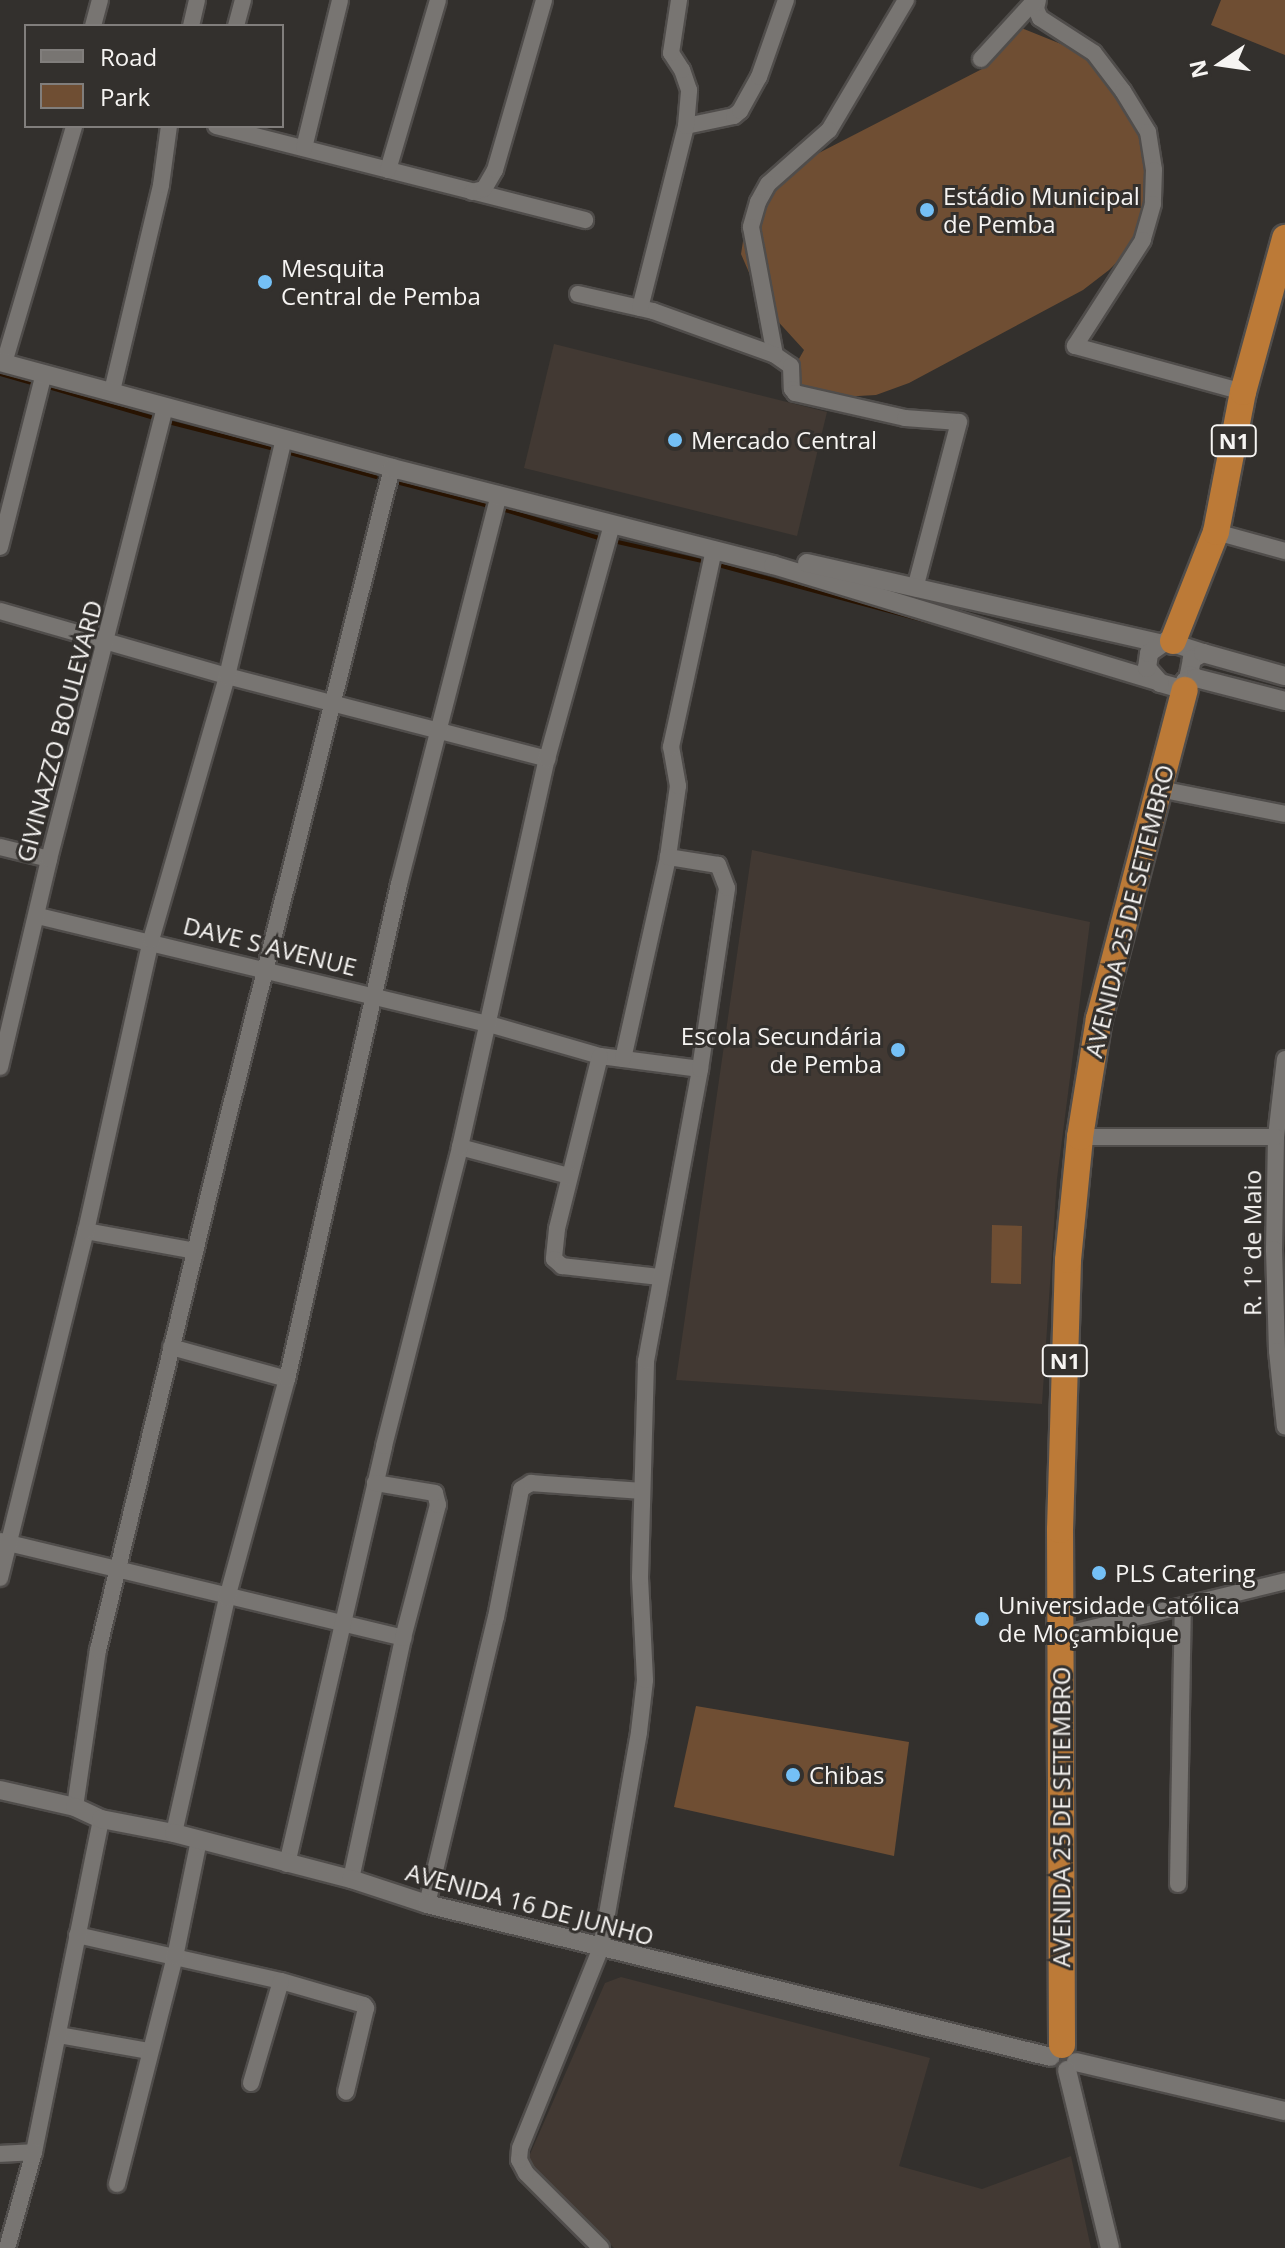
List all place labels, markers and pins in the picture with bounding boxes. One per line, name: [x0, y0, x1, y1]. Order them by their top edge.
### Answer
place label: Estádio Municipal de Pemba: [943, 182, 1140, 238]
marker: Estádio Municipal de Pemba: [918, 201, 936, 219]
place label: Mesquita Central de Pemba: [281, 254, 481, 310]
marker: Mesquita Central de Pemba: [256, 273, 274, 291]
place label: Mercado Central: [691, 426, 877, 454]
marker: Mercado Central: [666, 431, 684, 449]
place label: Escola Secundária de Pemba: [681, 1022, 882, 1078]
marker: Escola Secundária de Pemba: [889, 1041, 907, 1059]
place label: PLS Catering: [1115, 1559, 1255, 1587]
marker: PLS Catering: [1090, 1564, 1108, 1582]
place label: Universidade Católica de Moçambique: [998, 1591, 1240, 1647]
marker: Universidade Católica de Moçambique: [973, 1610, 991, 1628]
place label: Chibas: [809, 1761, 884, 1789]
marker: Chibas: [784, 1766, 802, 1784]

